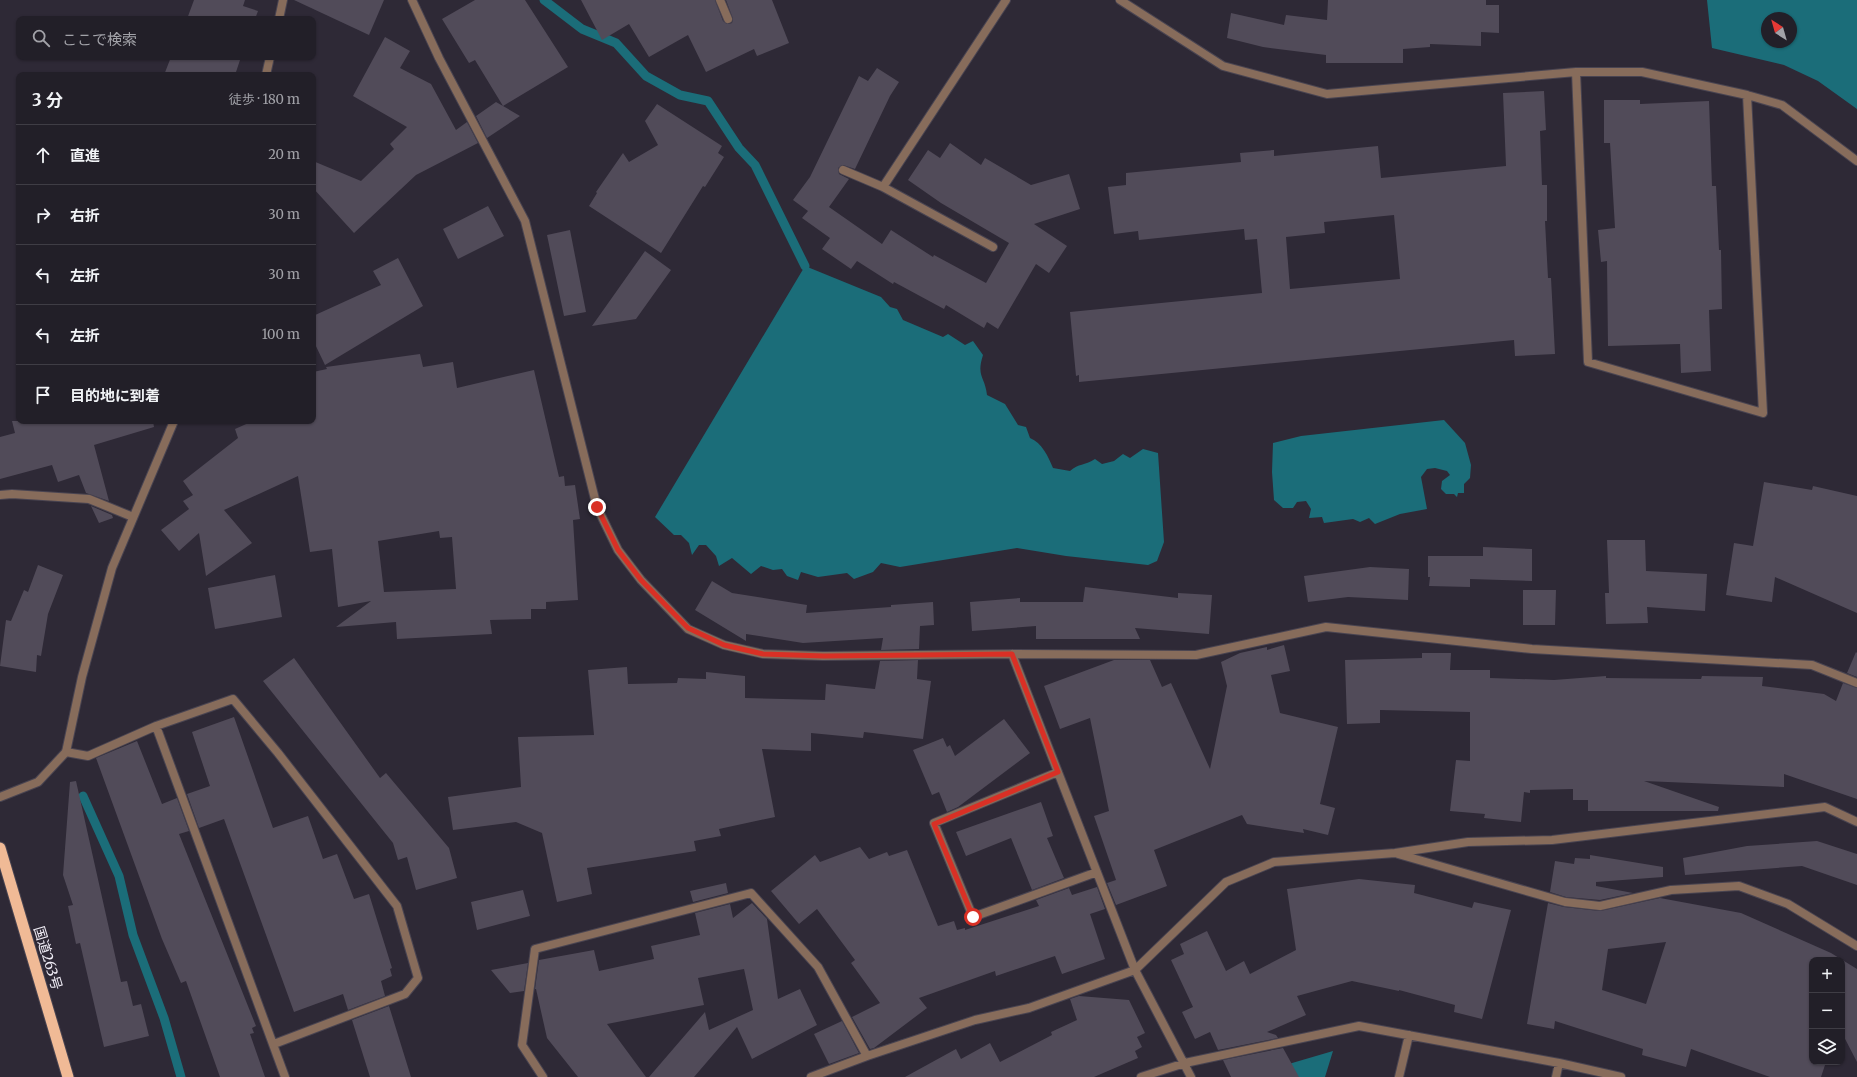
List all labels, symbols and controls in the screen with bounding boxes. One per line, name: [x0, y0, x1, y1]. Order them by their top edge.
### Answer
north arrow: [1761, 12, 1797, 48]
search box: [16, 16, 316, 60]
icon: search: [30, 27, 52, 49]
text: ここで検索: [62, 30, 137, 49]
text: 3 分: [32, 89, 63, 111]
text: 徒歩 · 180 m: [229, 91, 300, 108]
icon: ahead: [32, 144, 54, 166]
text: 直進: [70, 146, 100, 165]
text: 20 m: [268, 146, 300, 163]
icon: right: [32, 204, 54, 226]
text: 右折: [70, 206, 100, 225]
text: 30 m: [268, 206, 300, 223]
icon: left: [32, 264, 54, 286]
text: 左折: [70, 266, 100, 285]
text: 30 m: [268, 266, 300, 283]
icon: left: [32, 324, 54, 346]
text: 左折: [70, 326, 100, 345]
text: 100 m: [262, 326, 300, 343]
icon: arrive: [32, 384, 54, 406]
text: 目的地に到着: [70, 386, 160, 405]
route end: [588, 498, 606, 516]
route start: [964, 908, 982, 926]
street label: 国道263号: [30, 924, 66, 992]
map controls: [1809, 957, 1845, 1065]
button: +: [1809, 957, 1845, 993]
button: −: [1809, 993, 1845, 1029]
button: layers: [1809, 1029, 1845, 1065]

